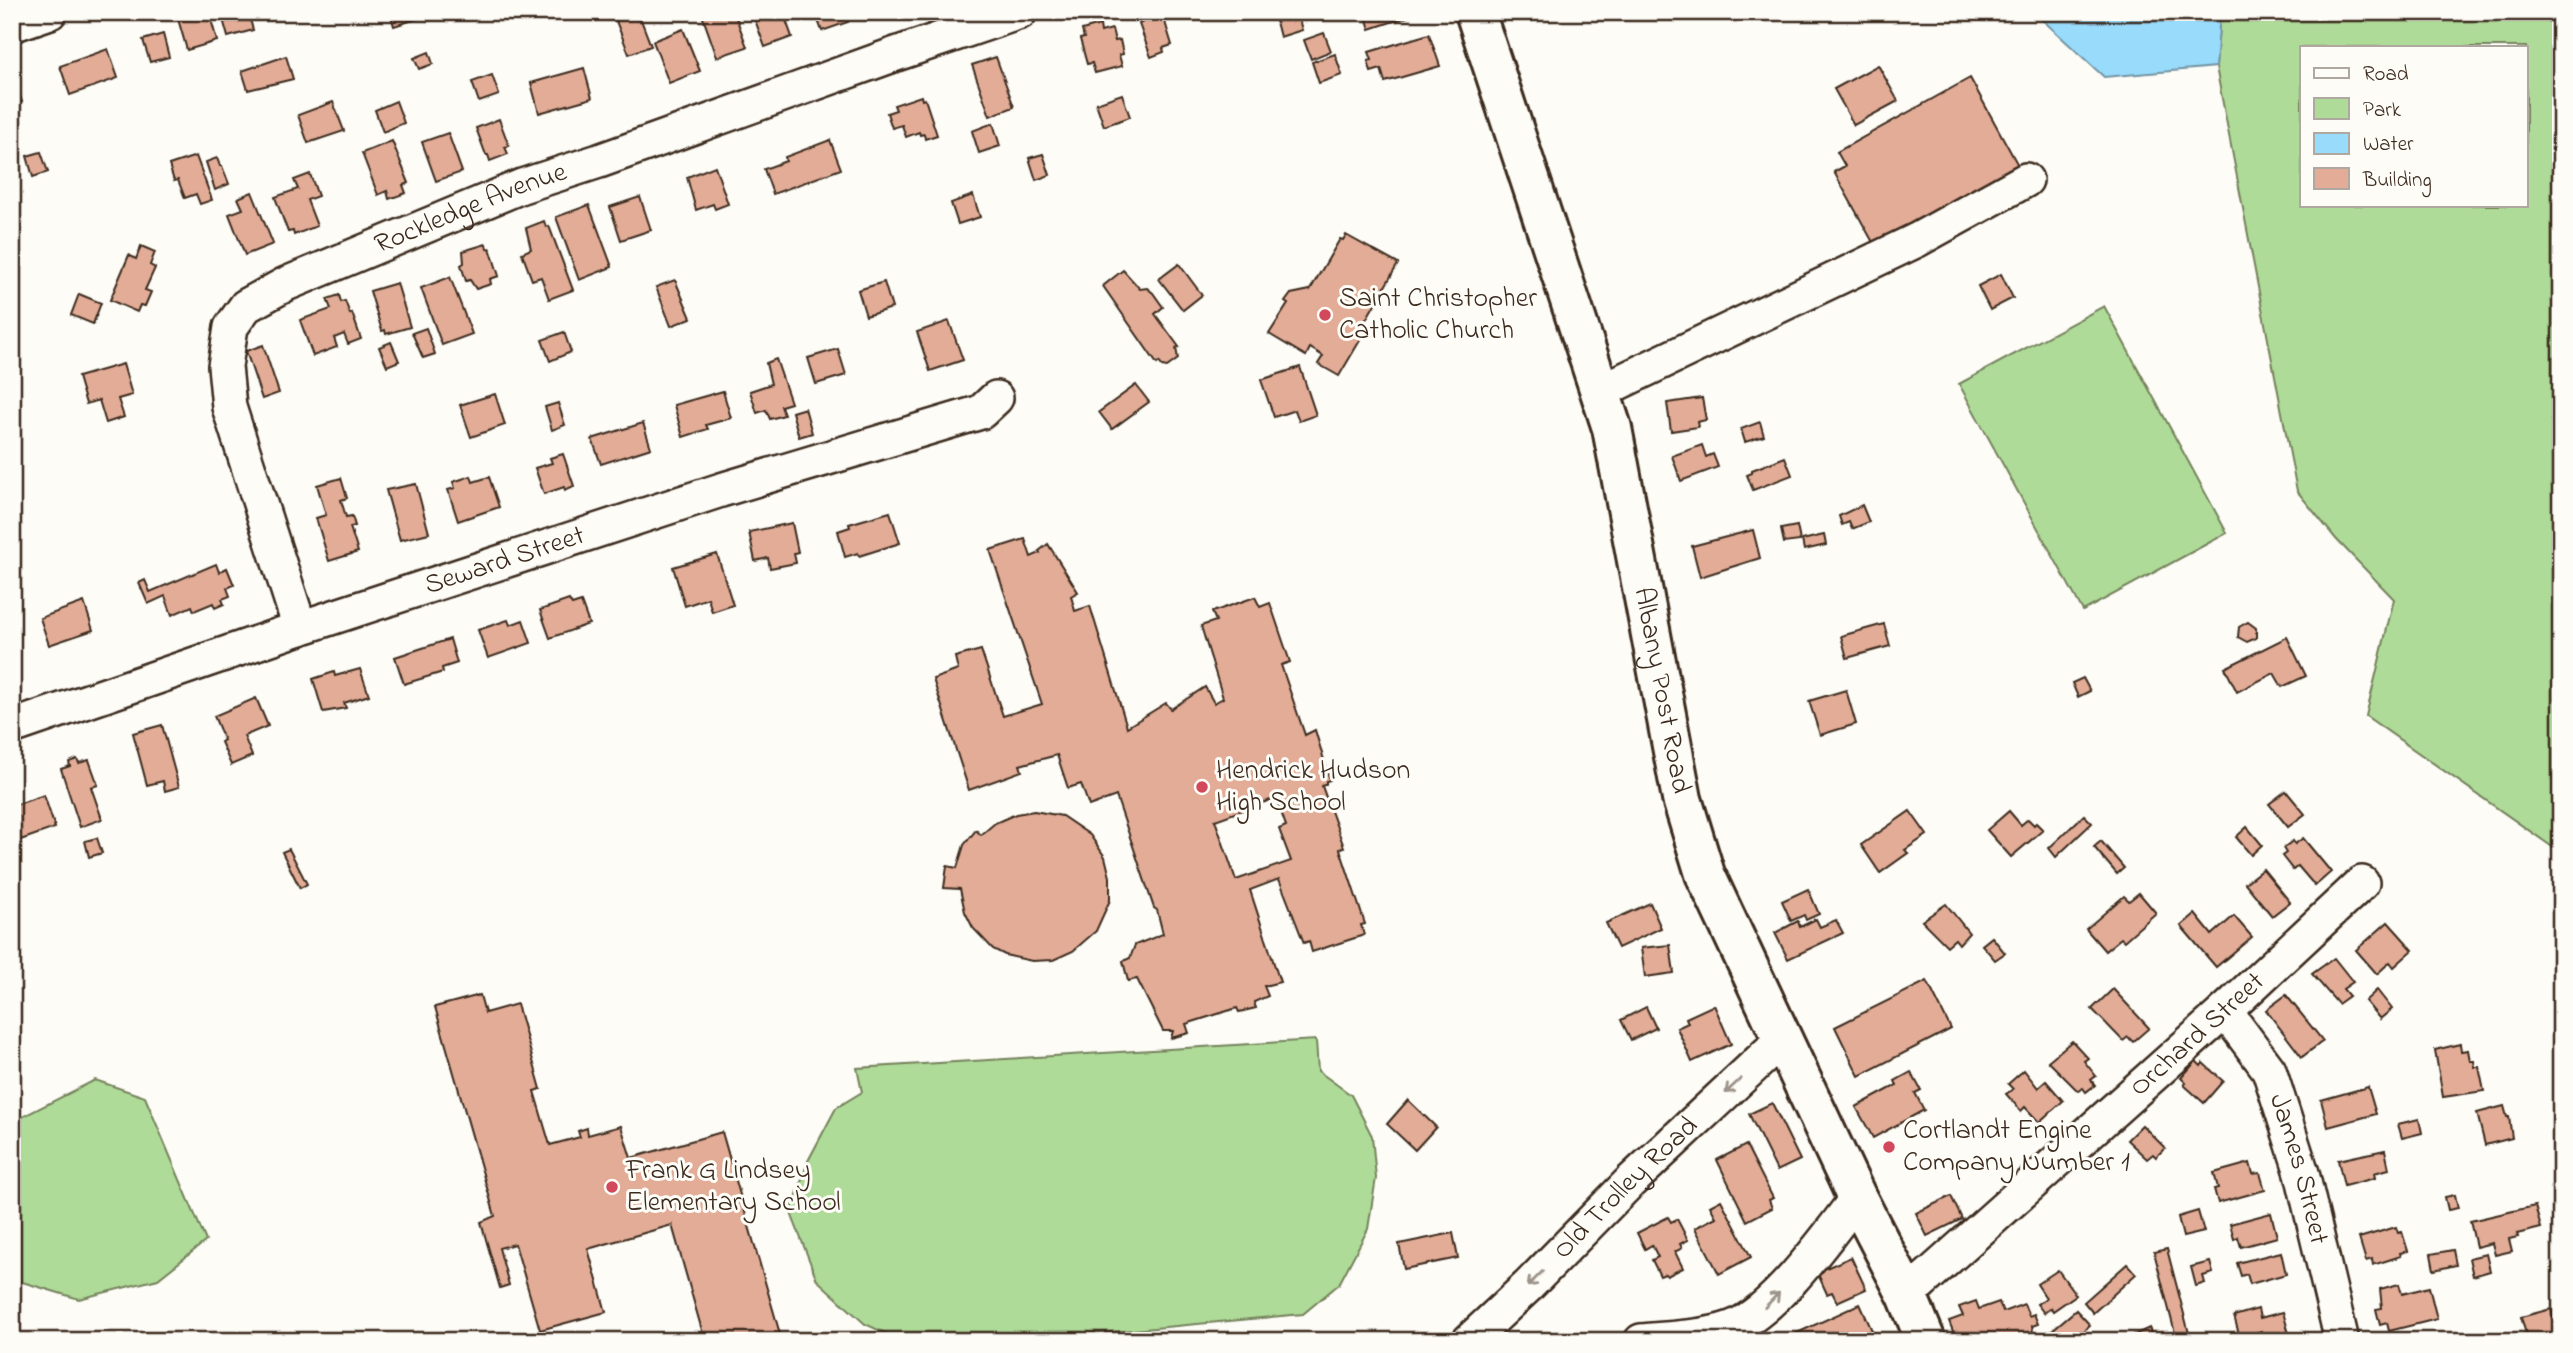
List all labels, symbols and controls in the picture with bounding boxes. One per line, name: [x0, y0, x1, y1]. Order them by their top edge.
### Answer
legend: [2300, 46, 2528, 206]
text: Road: [2363, 60, 2409, 90]
text: Park: [2363, 96, 2402, 126]
text: Water: [2363, 130, 2414, 160]
street label: Rockledge Avenue: [369, 152, 573, 265]
text: Building: [2362, 166, 2432, 198]
place label: Saint Christopher Catholic Church: [1339, 279, 1537, 352]
marker: Saint Christopher Catholic Church: [1317, 307, 1333, 323]
street label: Seward Street: [419, 516, 590, 606]
street label: Albany Post Road: [1622, 584, 1701, 797]
place label: Hendrick Hudson High School: [1216, 751, 1410, 824]
marker: Hendrick Hudson High School: [1194, 779, 1210, 795]
street label: Orchard Street: [2121, 963, 2275, 1107]
one-way arrow: [1725, 1077, 1742, 1094]
street label: James Street: [2257, 1088, 2339, 1248]
street label: Old Trolley Road: [1544, 1107, 1708, 1269]
place label: Cortlandt Engine Company Number 1: [1903, 1111, 2130, 1184]
marker: Cortlandt Engine Company Number 1: [1881, 1139, 1897, 1155]
place label: Frank G Lindsey Elementary School: [625, 1151, 841, 1224]
marker: Frank G Lindsey Elementary School: [604, 1179, 620, 1195]
one-way arrow: [1527, 1270, 1544, 1287]
one-way arrow: [1763, 1291, 1780, 1308]

